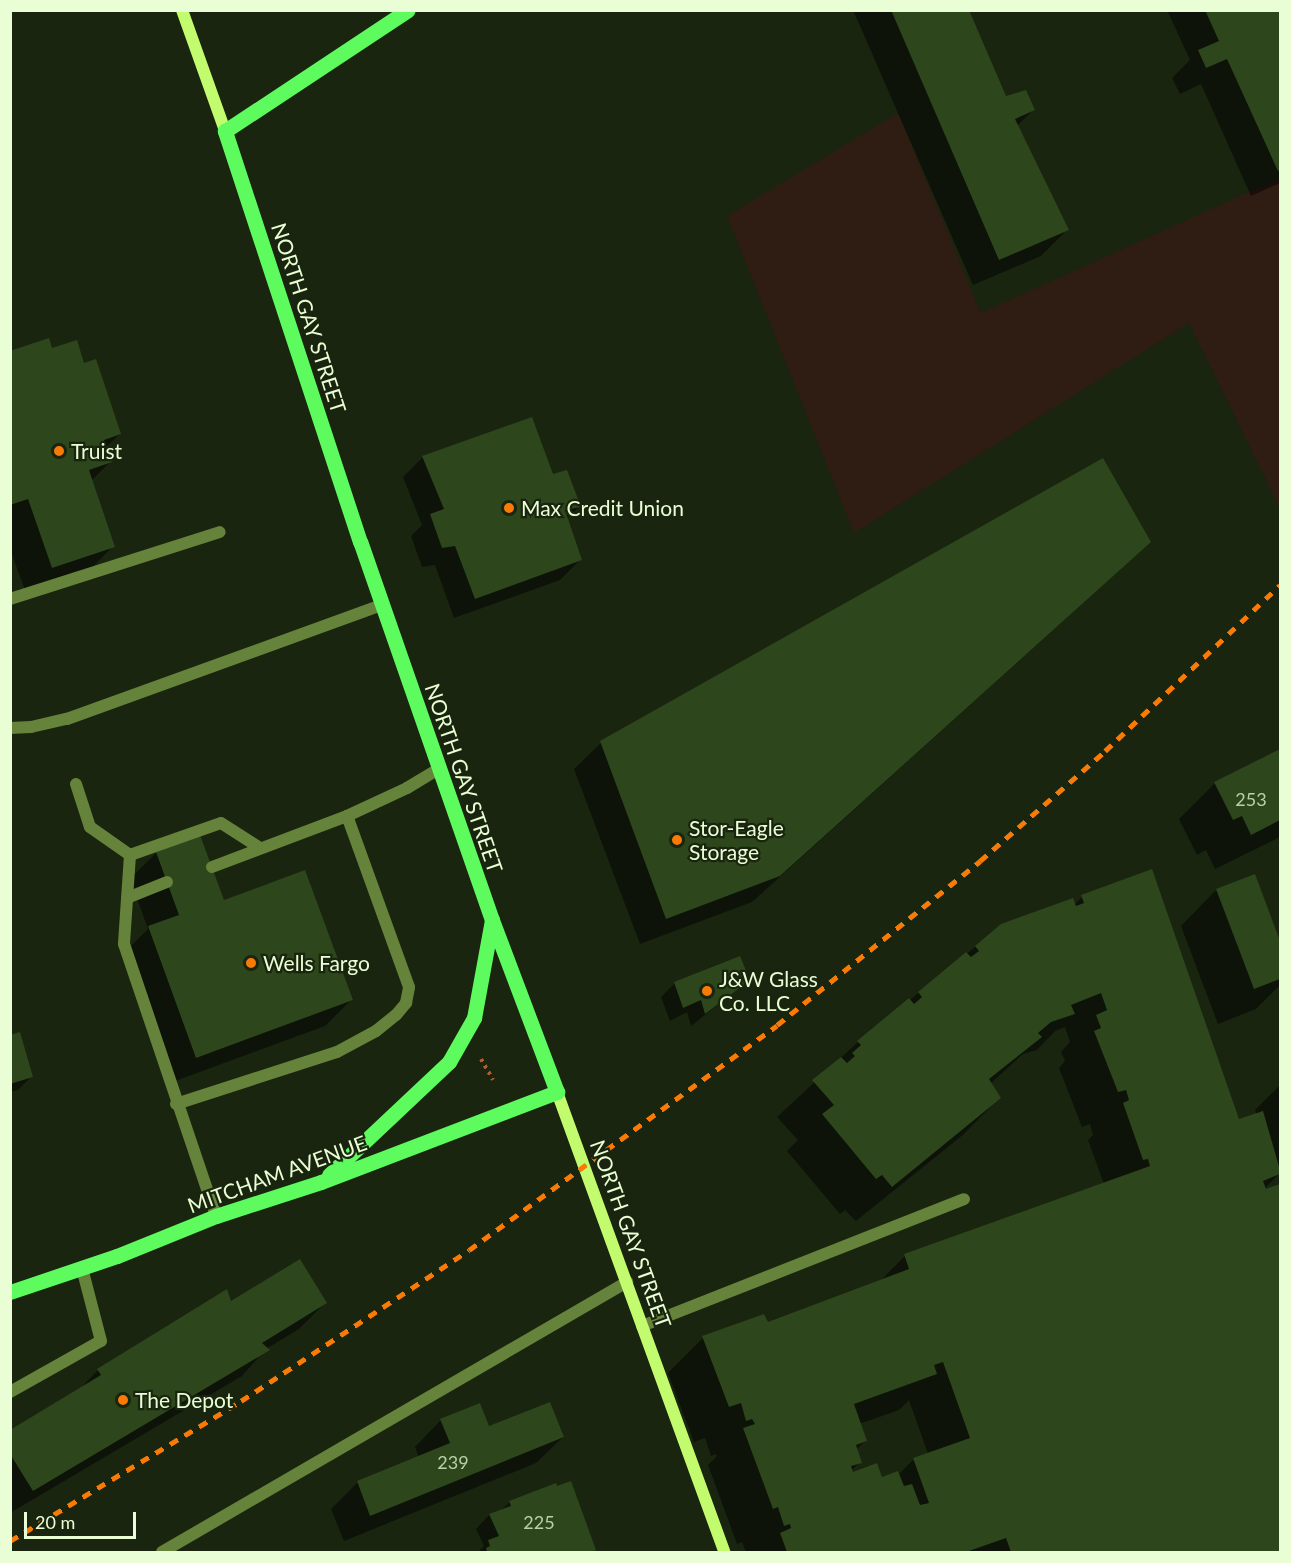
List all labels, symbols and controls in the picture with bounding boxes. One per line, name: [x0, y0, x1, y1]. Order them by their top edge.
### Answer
street label: NORTH GAY STREET: [266, 219, 352, 417]
place label: Truist: [71, 438, 122, 464]
marker: Truist: [52, 444, 66, 458]
place label: Max Credit Union: [521, 495, 684, 521]
marker: Max Credit Union: [502, 501, 516, 515]
street label: NORTH GAY STREET: [420, 680, 508, 876]
house number: 253: [1235, 788, 1267, 810]
place label: Stor-Eagle Storage: [689, 815, 784, 865]
marker: Stor-Eagle Storage: [670, 833, 684, 847]
place label: Wells Fargo: [263, 950, 370, 976]
marker: Wells Fargo: [244, 956, 258, 970]
place label: J&W Glass Co. LLC: [719, 966, 818, 1016]
marker: J&W Glass Co. LLC: [700, 984, 714, 998]
street label: MITCHAM AVENUE: [184, 1130, 370, 1218]
street label: NORTH GAY STREET: [585, 1136, 677, 1332]
place label: The Depot: [135, 1387, 233, 1413]
marker: The Depot: [116, 1393, 130, 1407]
house number: 239: [437, 1451, 469, 1473]
scale bar: [27, 1500, 140, 1538]
text: 20 m: [35, 1511, 75, 1533]
house number: 225: [523, 1511, 555, 1533]

